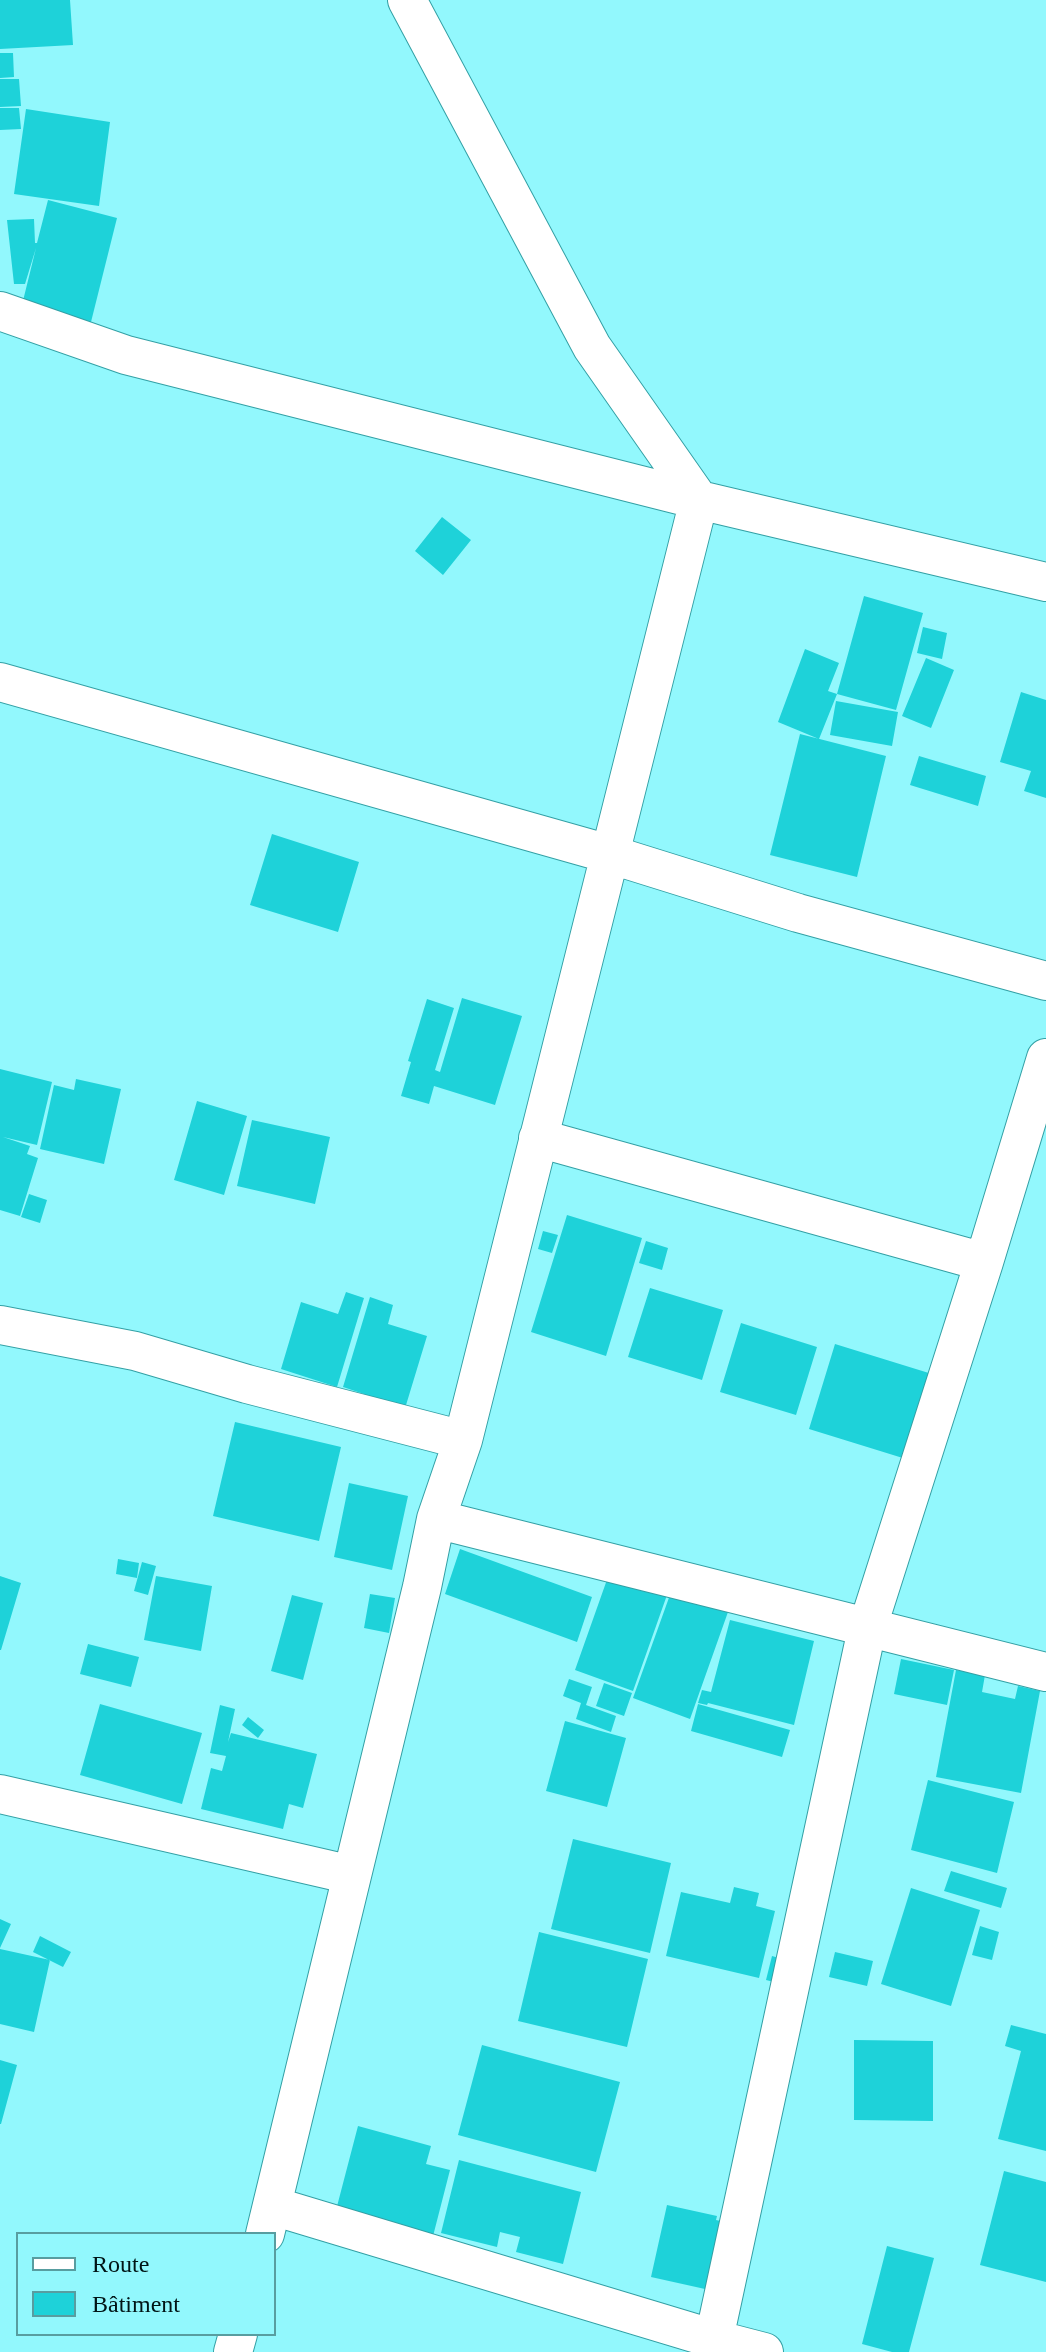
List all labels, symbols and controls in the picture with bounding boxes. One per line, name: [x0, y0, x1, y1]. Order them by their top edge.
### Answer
legend: [16, 2232, 276, 2336]
text: Route: [92, 2251, 149, 2277]
text: Bâtiment: [92, 2291, 180, 2317]

